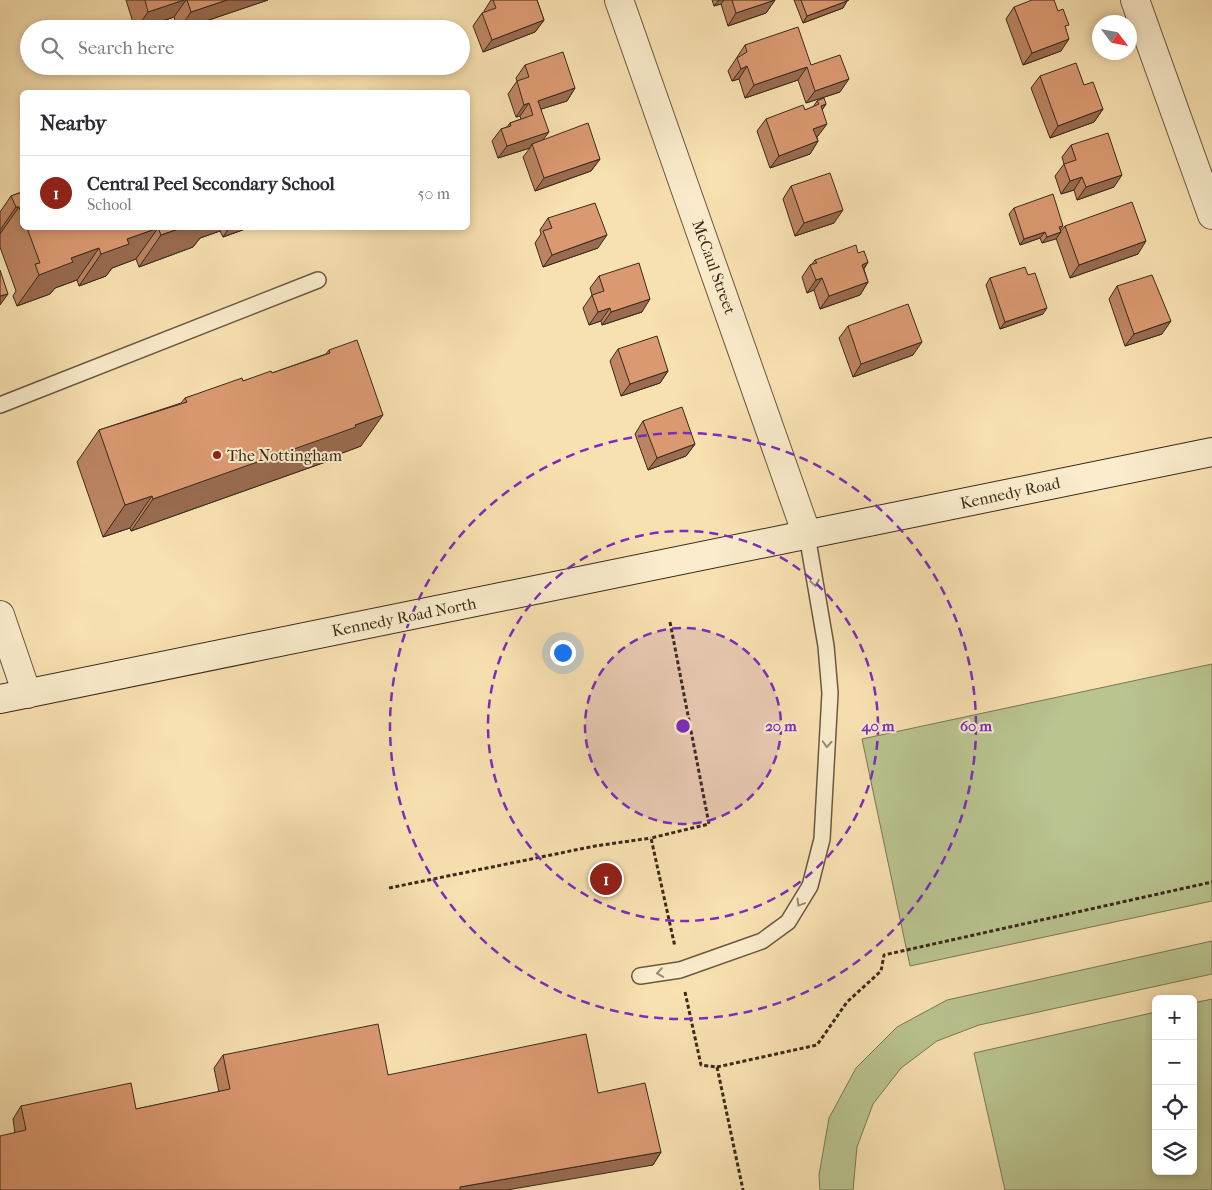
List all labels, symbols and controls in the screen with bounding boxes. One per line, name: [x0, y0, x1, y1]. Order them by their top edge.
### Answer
north arrow: [1092, 15, 1137, 60]
search box: [20, 20, 470, 75]
icon: search: [38, 34, 66, 62]
text: Search here: [78, 37, 174, 59]
text: Nearby: [40, 111, 106, 135]
text: Central Peel Secondary School: [87, 173, 335, 195]
text: 1: [53, 184, 59, 203]
text: 50 m: [418, 184, 450, 203]
text: School: [87, 195, 132, 214]
street label: McCaul Street: [688, 217, 740, 317]
place label: The Nottingham: [227, 446, 343, 465]
marker: The Nottingham: [211, 449, 223, 461]
street label: Kennedy Road: [958, 473, 1062, 513]
one-way arrow: [810, 579, 820, 587]
street label: Kennedy Road North: [330, 594, 478, 640]
your location: [550, 640, 576, 666]
centre of rings: [674, 717, 692, 735]
text: 20 m: [765, 717, 797, 735]
text: 40 m: [861, 717, 895, 735]
text: 60 m: [960, 717, 993, 735]
one-way arrow: [821, 741, 832, 749]
pin: 1: [590, 860, 622, 898]
one-way arrow: [797, 897, 807, 906]
one-way arrow: [656, 967, 664, 978]
map controls: [1152, 995, 1197, 1175]
button: +: [1152, 995, 1197, 1040]
button: −: [1152, 1040, 1197, 1085]
button: locate: [1152, 1085, 1197, 1130]
button: layers: [1152, 1130, 1197, 1175]

